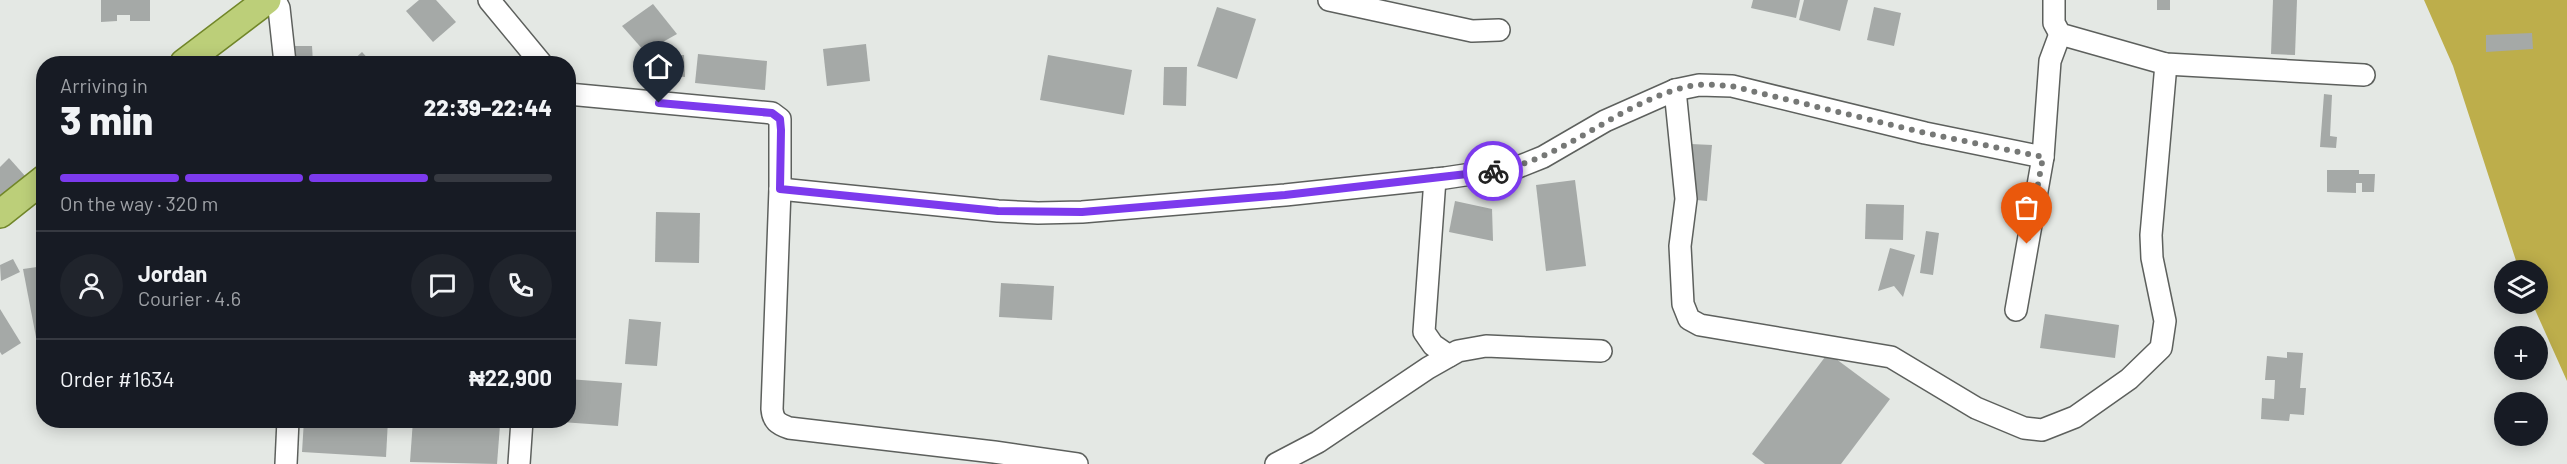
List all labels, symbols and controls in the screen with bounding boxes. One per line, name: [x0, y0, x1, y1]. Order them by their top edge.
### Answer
pin: [633, 41, 684, 103]
icon: home: [642, 50, 675, 83]
text: Arriving in: [60, 73, 148, 97]
text: 22:39–22:44: [424, 94, 552, 120]
text: 3 min: [60, 96, 153, 143]
courier: [1463, 141, 1523, 201]
icon: bike: [1477, 155, 1510, 188]
pin: [2001, 182, 2052, 244]
text: On the way · 320 m: [60, 191, 218, 215]
icon: bag: [2010, 191, 2043, 224]
button: person: [60, 254, 123, 317]
button: chat: [411, 254, 474, 317]
button: phone: [489, 254, 552, 317]
text: Jordan: [138, 260, 207, 286]
map controls: [2494, 260, 2548, 446]
button: layers: [2494, 260, 2548, 314]
text: Courier · 4.6: [138, 286, 241, 310]
button: +: [2494, 326, 2548, 380]
text: ₦22,900: [469, 364, 552, 390]
text: Order #1634: [60, 365, 175, 391]
button: −: [2494, 392, 2548, 446]

